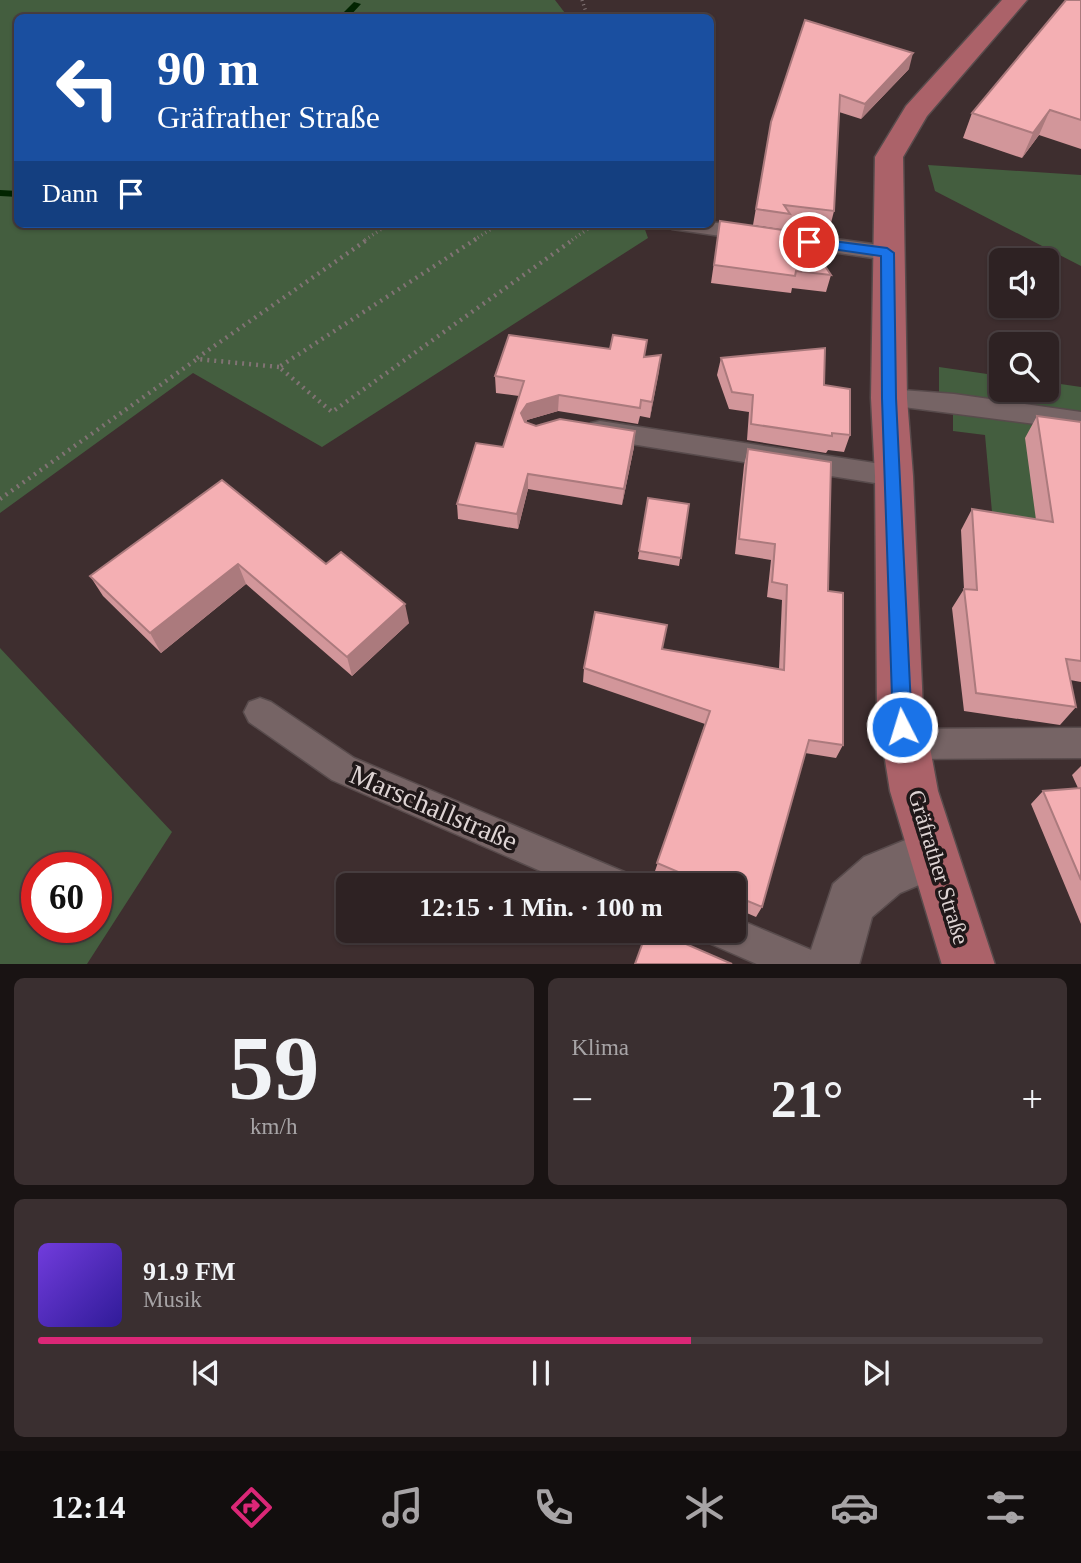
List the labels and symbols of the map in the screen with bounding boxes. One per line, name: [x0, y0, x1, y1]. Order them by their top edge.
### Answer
pin: [779, 212, 839, 272]
position arrow: [865, 690, 939, 764]
street label: Marschallstraße: [345, 758, 522, 857]
street label: Gräfrather Straße: [903, 787, 974, 947]
speed limit sign: 60: [21, 852, 112, 943]

